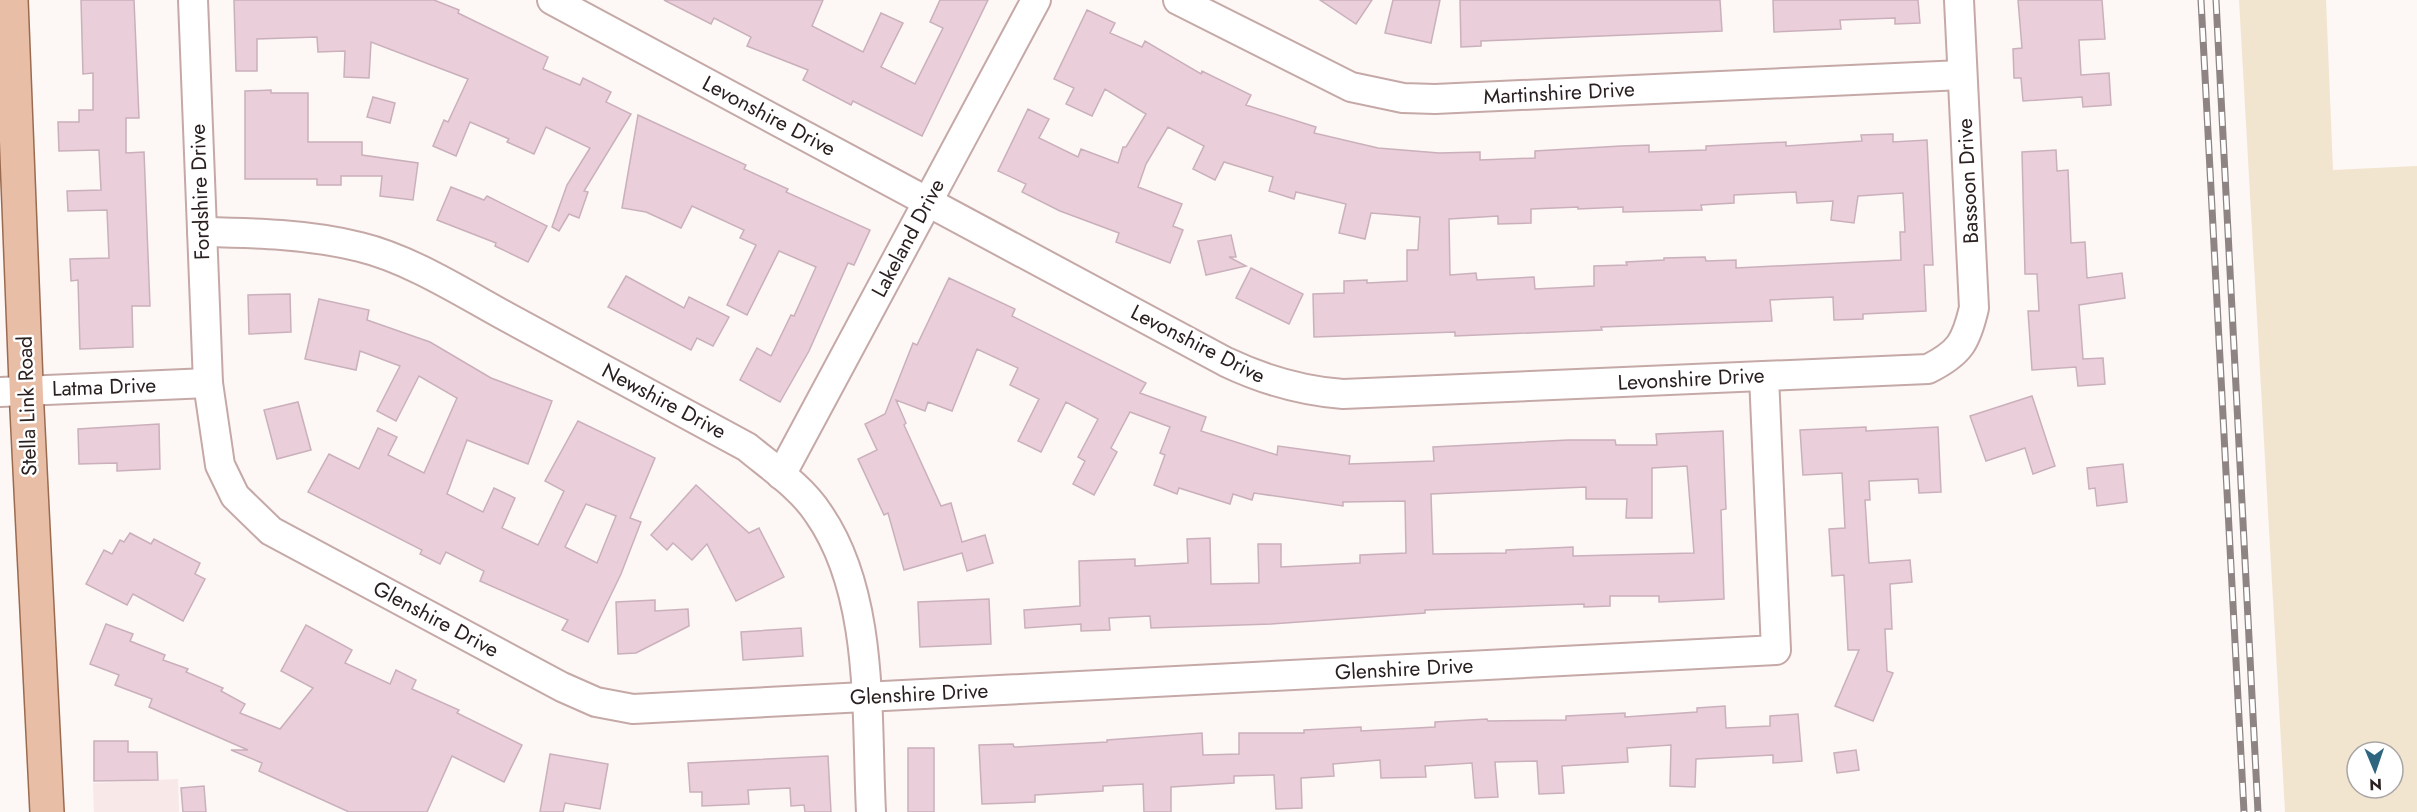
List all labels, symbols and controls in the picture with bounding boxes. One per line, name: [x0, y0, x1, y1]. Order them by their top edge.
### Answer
street label: Levonshire Drive: [697, 68, 841, 164]
street label: Martinshire Drive: [1483, 74, 1636, 112]
street label: Bassoon Drive: [1950, 117, 1986, 245]
street label: Fordshire Drive: [183, 123, 217, 261]
street label: Lakeland Drive: [864, 173, 952, 303]
street label: Levonshire Drive: [1126, 297, 1270, 391]
street label: Stella Link Road: [10, 335, 44, 477]
street label: Newshire Drive: [597, 356, 732, 446]
street label: Levonshire Drive: [1617, 360, 1765, 398]
street label: Latma Drive: [51, 370, 157, 404]
street label: Glenshire Drive: [368, 573, 504, 665]
street label: Glenshire Drive: [1334, 650, 1474, 688]
street label: Glenshire Drive: [849, 675, 989, 713]
north arrow: [2345, 740, 2405, 800]
text: N: [2369, 773, 2382, 796]

